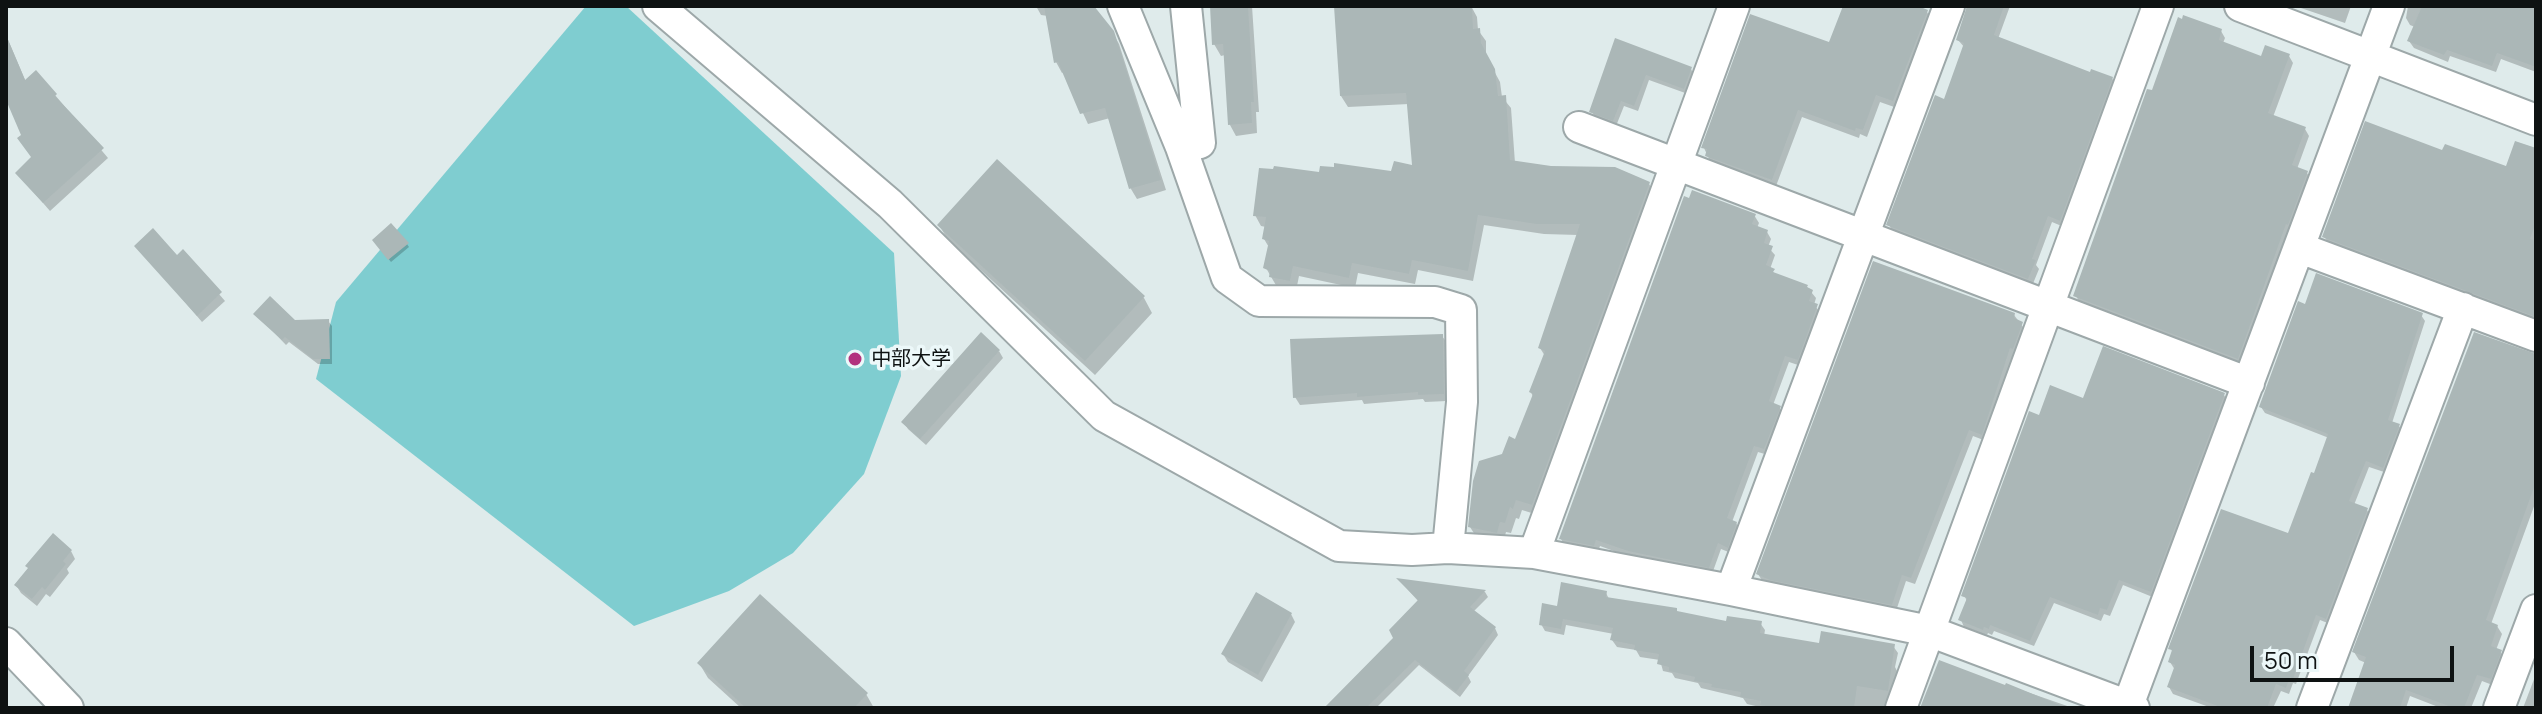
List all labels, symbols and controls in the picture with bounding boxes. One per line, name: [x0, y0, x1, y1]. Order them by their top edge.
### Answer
place label: 中部大学: [871, 347, 951, 371]
marker: 中部大学: [846, 350, 864, 368]
scale bar: [2254, 630, 2458, 680]
text: 50 m: [2264, 643, 2318, 676]

